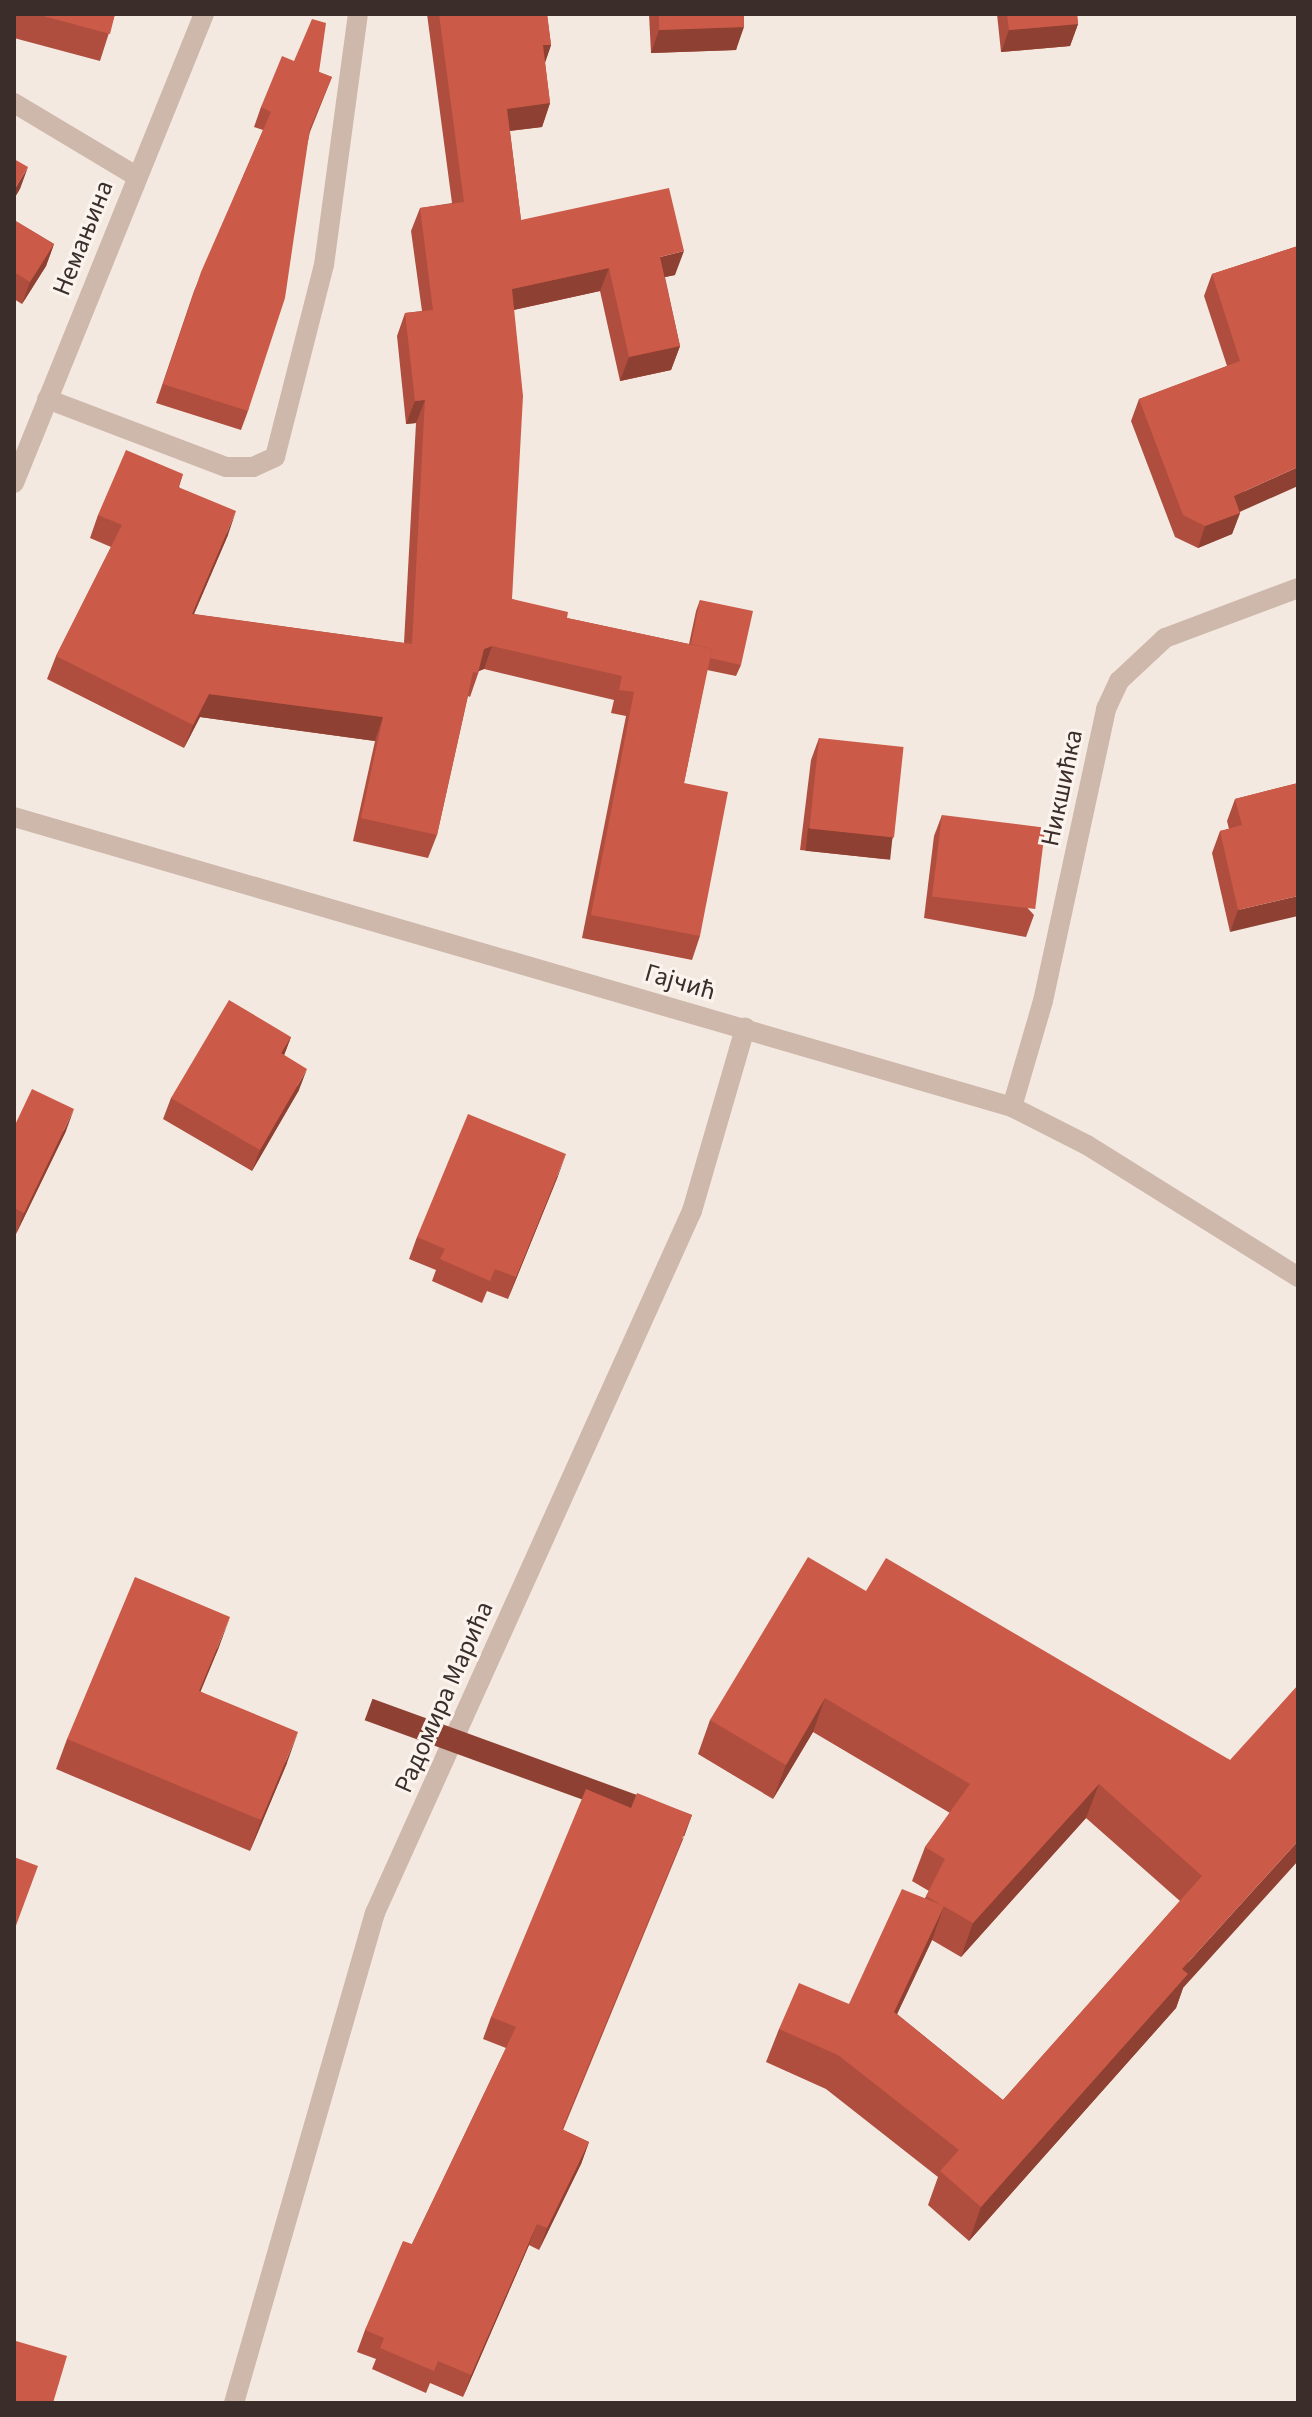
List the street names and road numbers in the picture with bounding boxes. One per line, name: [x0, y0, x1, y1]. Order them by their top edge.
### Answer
street label: Немањина: [46, 176, 120, 300]
street label: Никшићка: [1034, 727, 1090, 849]
street label: Гајчић: [641, 957, 719, 1007]
street label: Радомира Марића: [388, 1596, 500, 1798]

